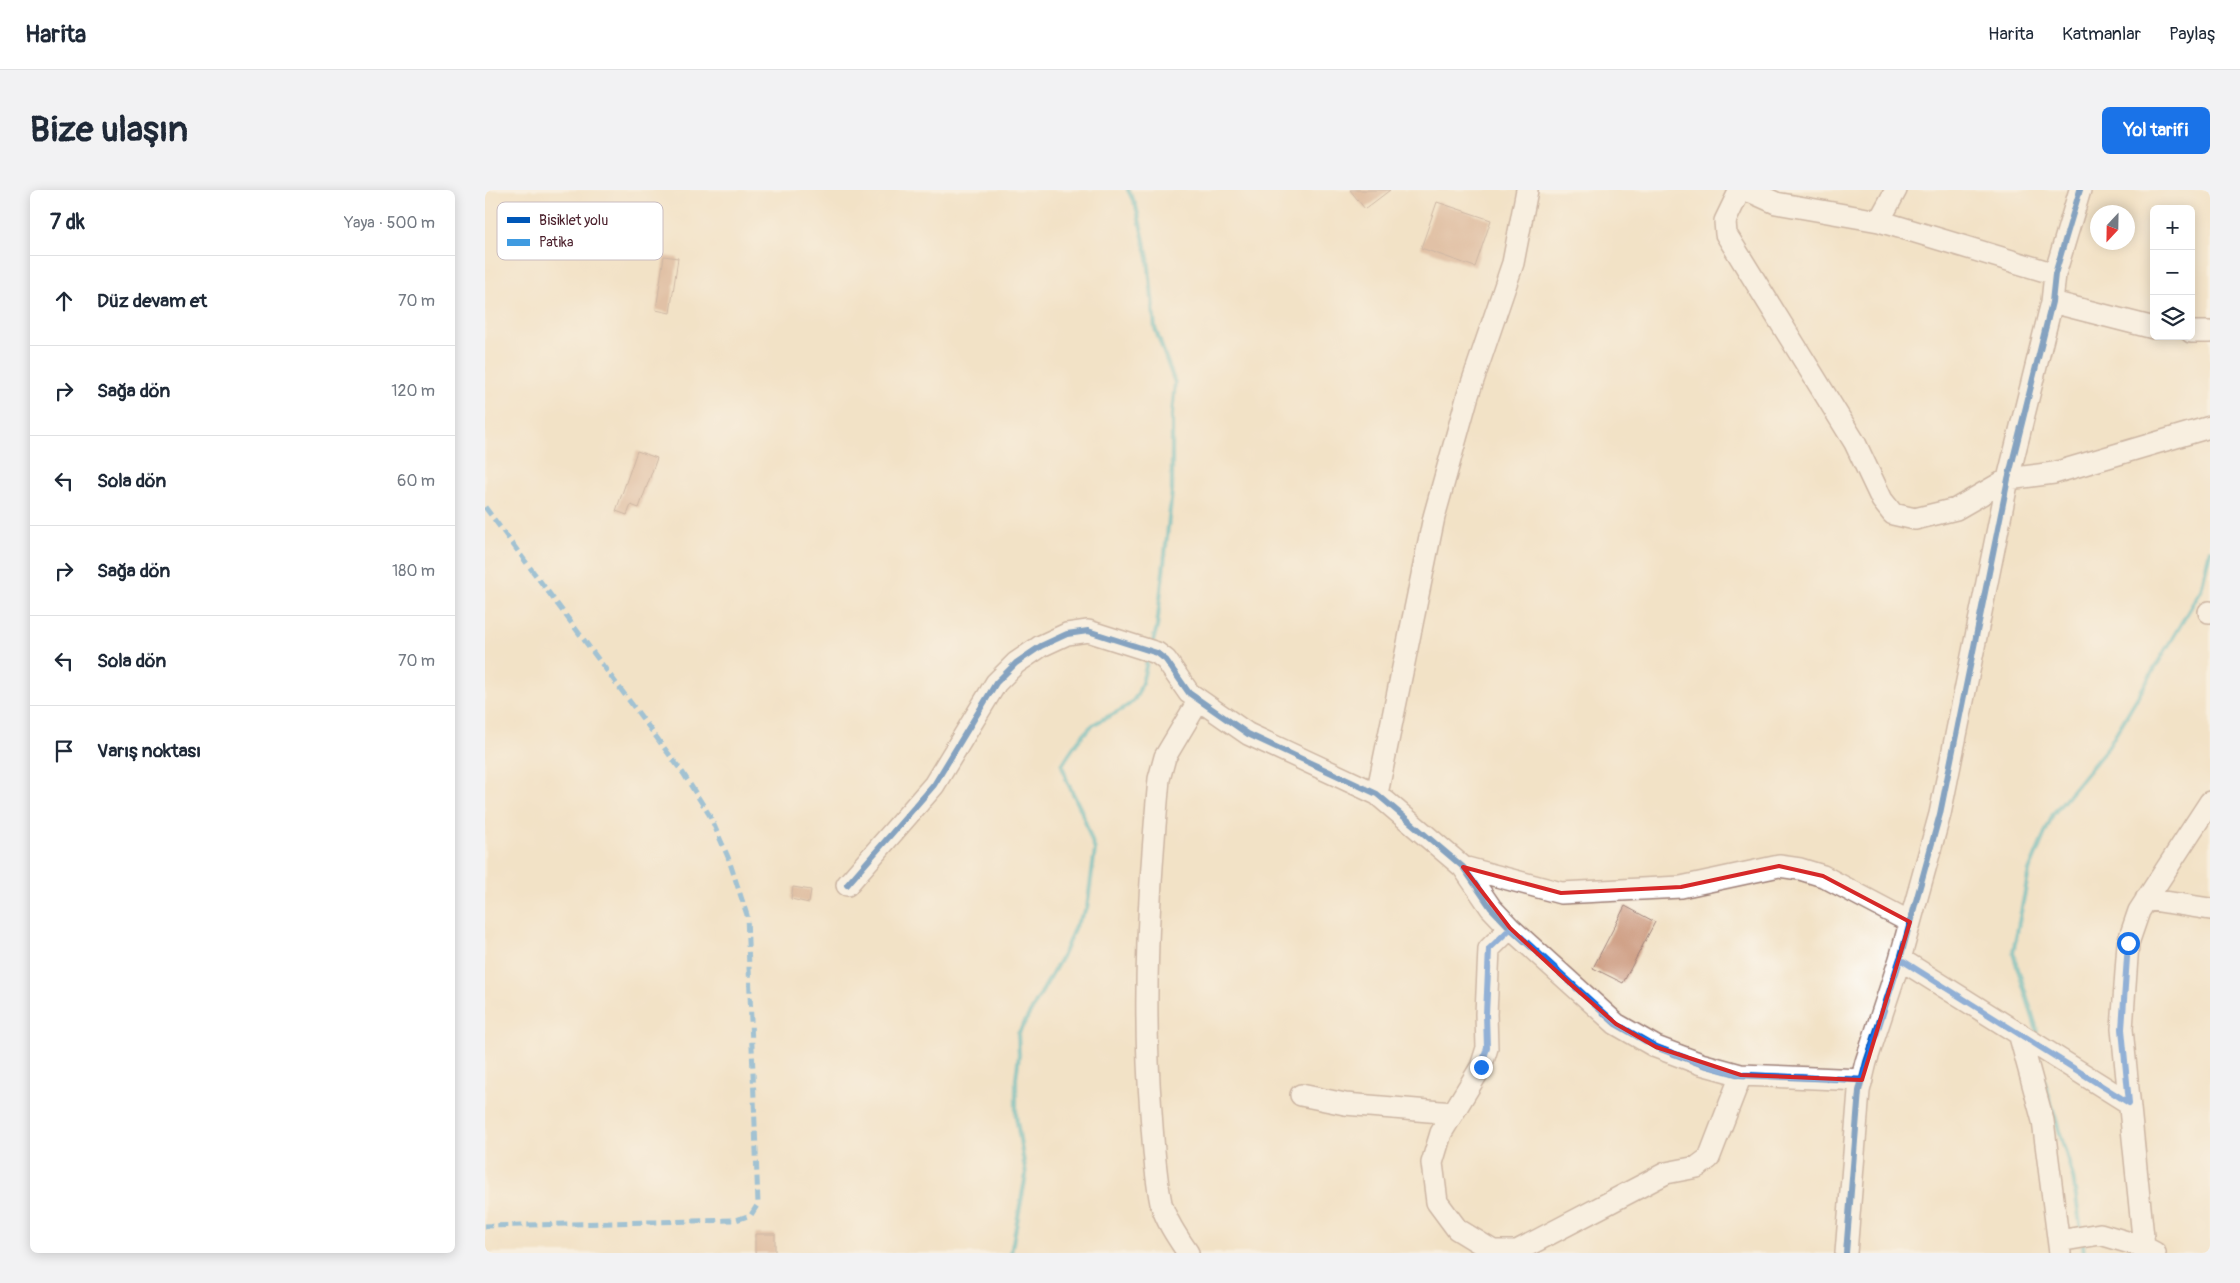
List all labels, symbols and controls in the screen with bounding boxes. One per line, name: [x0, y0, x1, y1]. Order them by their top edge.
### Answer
text: Harita: [25, 20, 86, 49]
text: Harita: [1988, 23, 2034, 46]
text: Katmanlar: [2062, 23, 2141, 46]
text: Paylaş: [2169, 23, 2215, 46]
button: Yol tarifi: [2102, 107, 2210, 154]
text: Bize ulaşın: [30, 108, 188, 152]
legend: [497, 202, 663, 260]
north arrow: [2090, 205, 2135, 250]
map controls: [2150, 205, 2195, 340]
button: +: [2150, 205, 2195, 250]
text: 7 dk: [50, 209, 85, 236]
text: Bisiklet yolu: [539, 212, 608, 229]
text: Yaya · 500 m: [344, 213, 435, 233]
text: Patika: [539, 234, 573, 251]
button: −: [2150, 250, 2195, 295]
icon: ahead: [50, 287, 78, 315]
text: Düz devam et: [97, 289, 207, 313]
text: 70 m: [398, 291, 435, 311]
button: layers: [2150, 295, 2195, 340]
icon: right: [50, 377, 78, 405]
text: Sağa dön: [97, 379, 170, 403]
text: 120 m: [391, 381, 435, 401]
icon: left: [50, 467, 78, 495]
text: Sola dön: [97, 469, 166, 493]
text: 60 m: [397, 471, 435, 491]
icon: right: [50, 557, 78, 585]
text: Sağa dön: [97, 559, 170, 583]
text: 180 m: [392, 561, 435, 581]
icon: left: [50, 647, 78, 675]
text: Sola dön: [97, 649, 166, 673]
text: 70 m: [398, 651, 435, 671]
icon: arrive: [50, 737, 78, 765]
text: Varış noktası: [97, 739, 201, 763]
route start: [2117, 932, 2140, 955]
route end: [1470, 1056, 1493, 1079]

